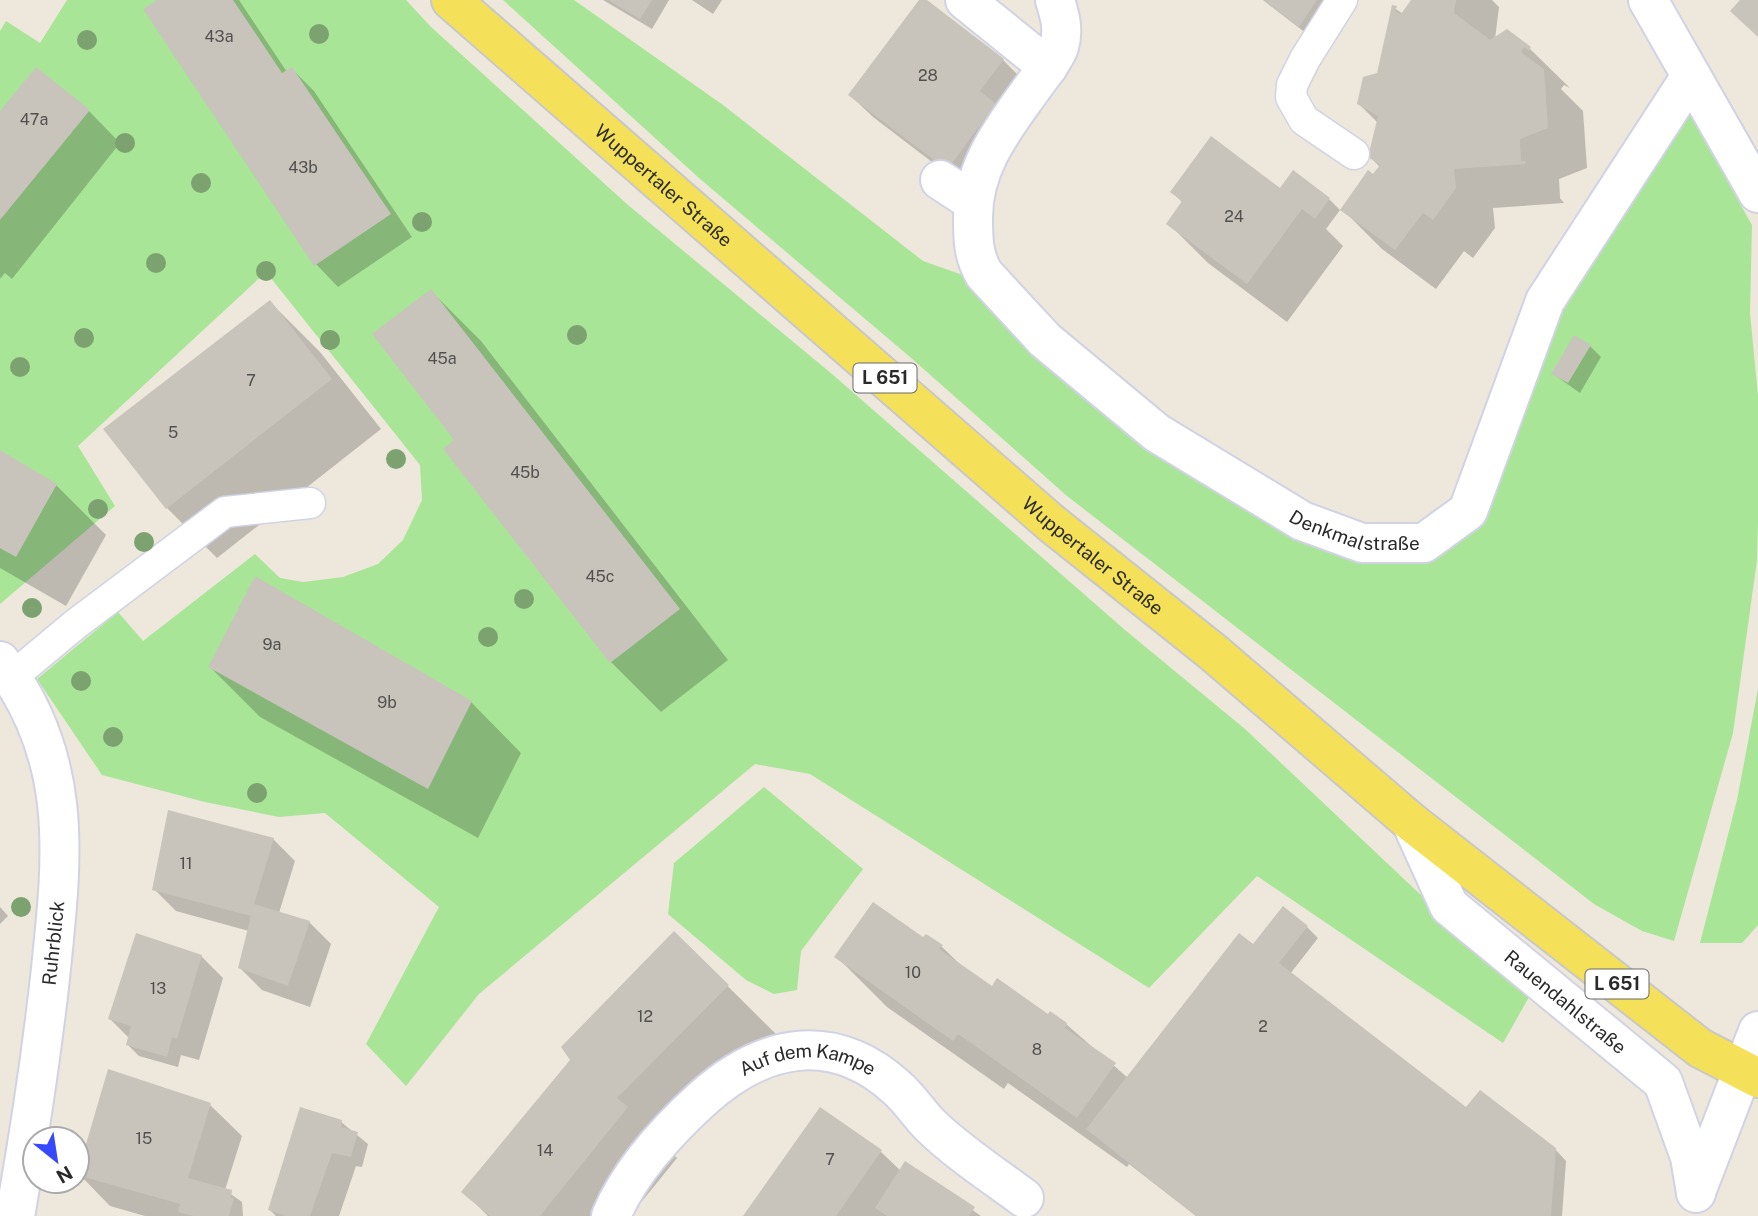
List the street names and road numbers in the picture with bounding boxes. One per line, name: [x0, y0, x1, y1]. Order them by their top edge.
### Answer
street label: Wuppertaler Straße: [590, 119, 737, 251]
road number: L 651: [854, 364, 917, 392]
street label: Wuppertaler Straße: [1018, 492, 1168, 619]
street label: Denkmalstraße: [1285, 505, 1420, 554]
street label: Ruhrblick: [38, 899, 68, 986]
street label: Rauendahlstraße: [1500, 945, 1631, 1058]
road number: L 651: [1586, 970, 1648, 999]
street label: Auf dem Kampe: [736, 1064, 878, 1086]

